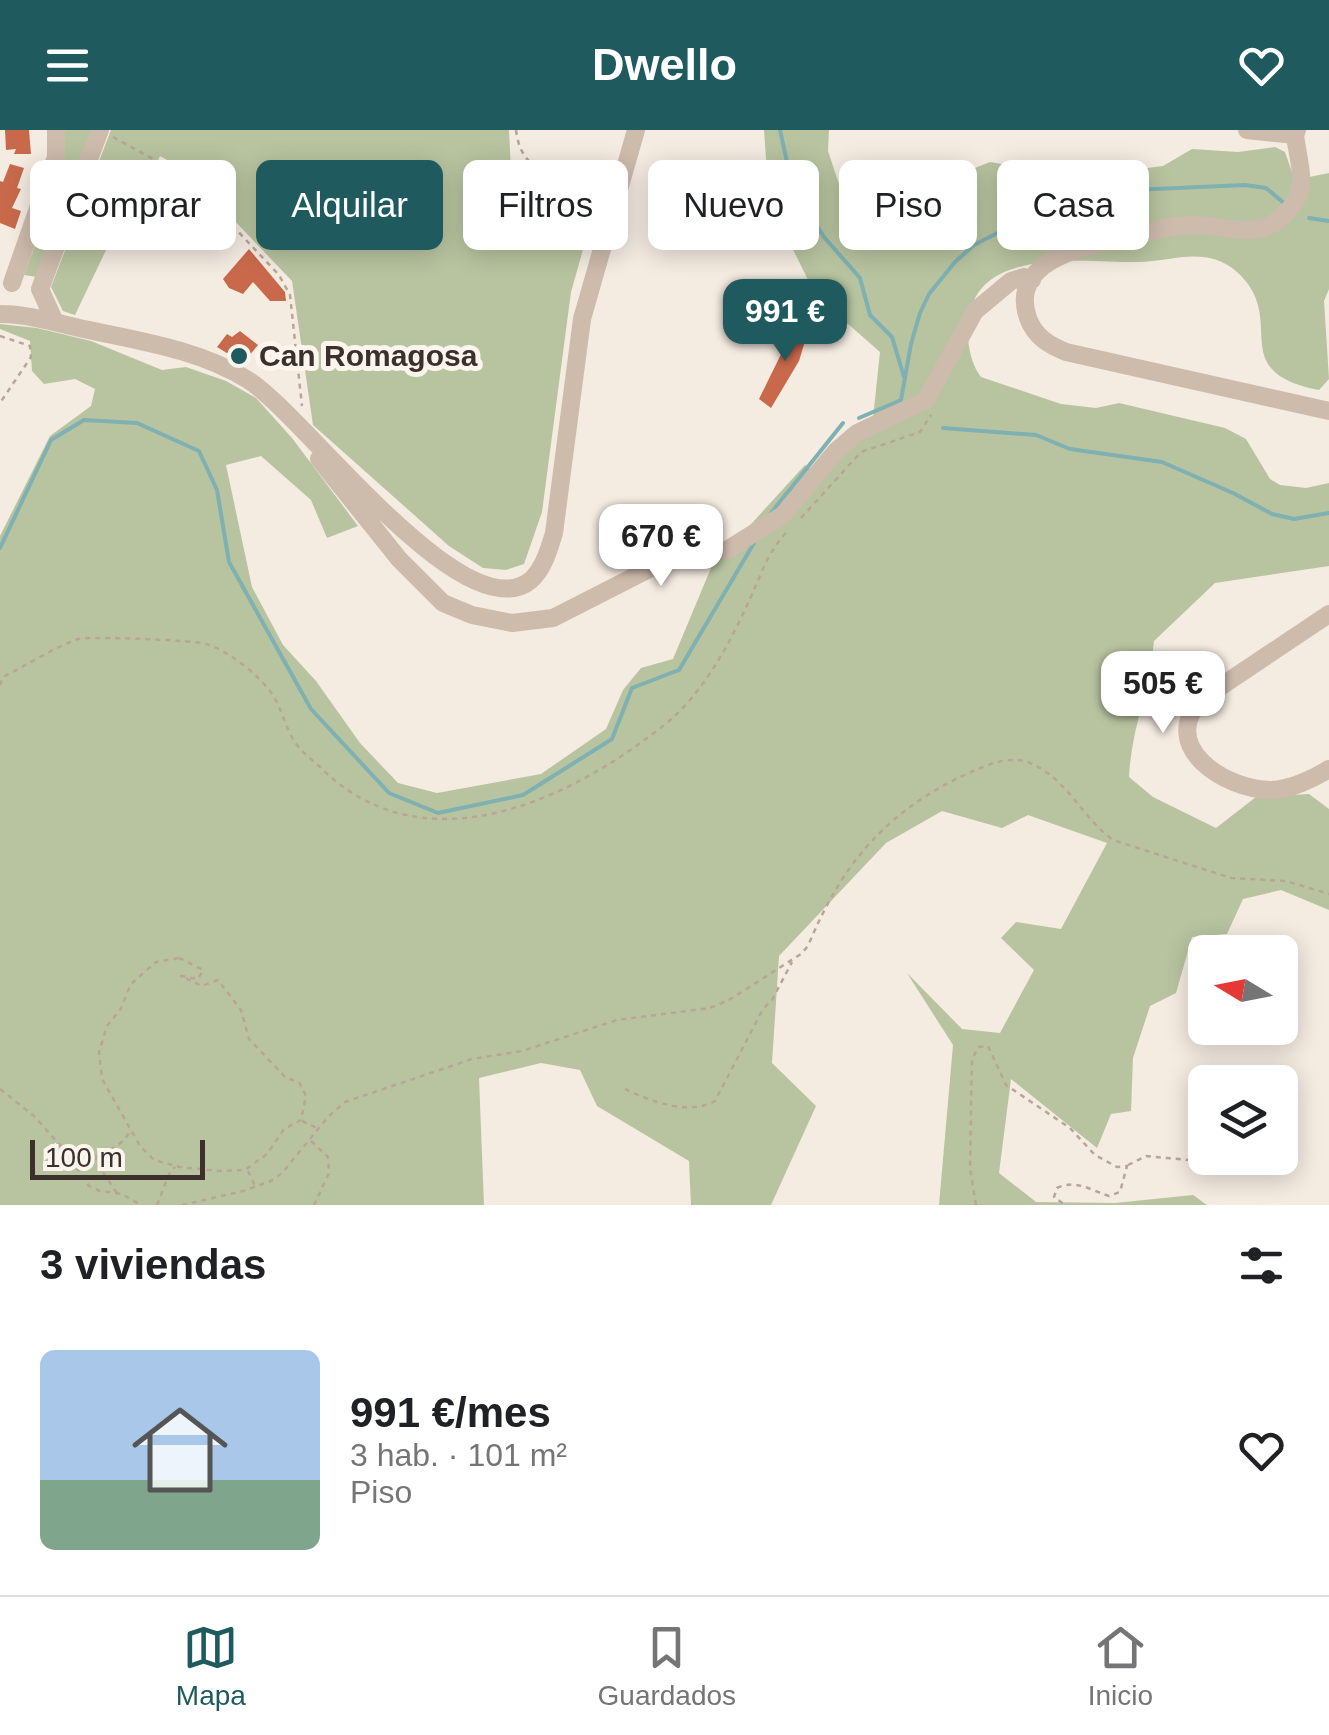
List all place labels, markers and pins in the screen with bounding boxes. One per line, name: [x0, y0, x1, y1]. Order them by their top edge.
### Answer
pin: 991 €: [715, 279, 855, 364]
place label: Can Romagosa: [259, 339, 478, 372]
marker: Can Romagosa: [228, 345, 250, 367]
pin: 670 €: [591, 504, 731, 589]
pin: 505 €: [1093, 651, 1233, 736]

